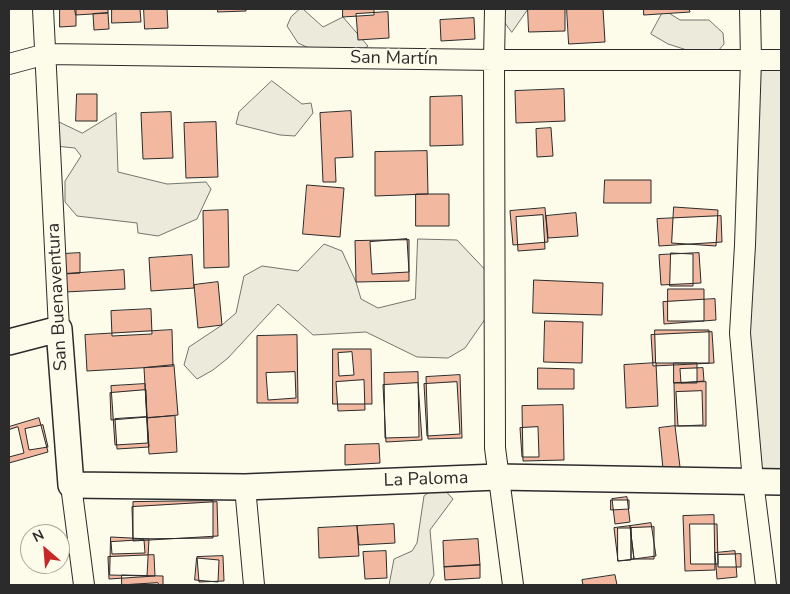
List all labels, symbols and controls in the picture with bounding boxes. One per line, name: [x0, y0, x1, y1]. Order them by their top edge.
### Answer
street label: San Martín: [350, 47, 438, 71]
street label: San Buenaventura: [43, 222, 73, 372]
street label: La Paloma: [383, 468, 469, 492]
north arrow: [20, 524, 70, 574]
text: N: [29, 525, 47, 547]

